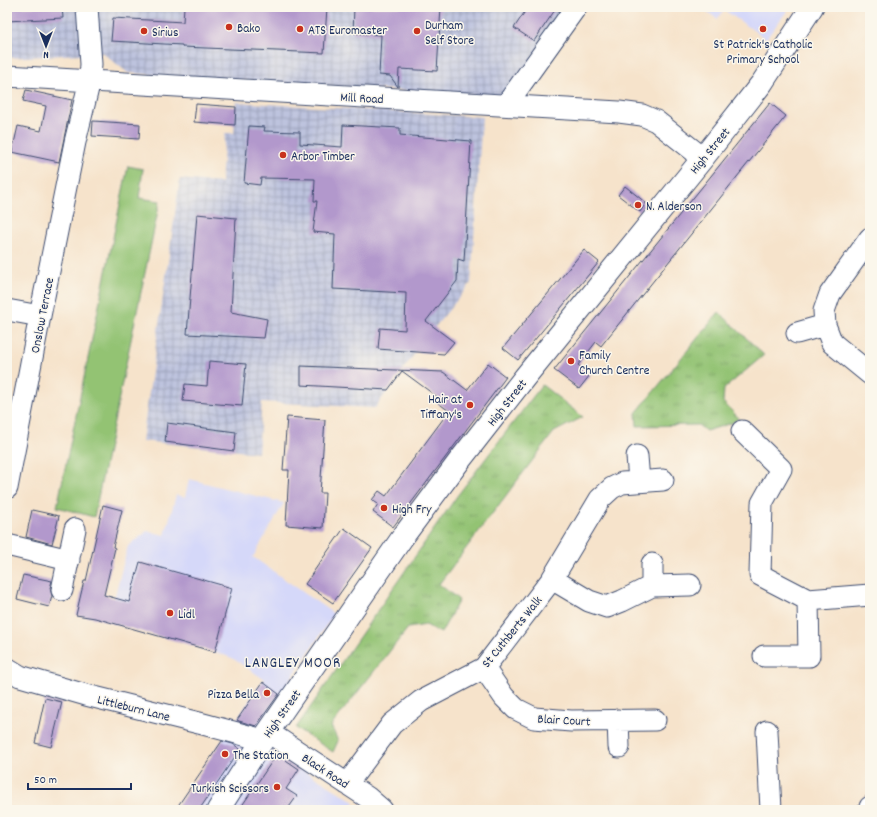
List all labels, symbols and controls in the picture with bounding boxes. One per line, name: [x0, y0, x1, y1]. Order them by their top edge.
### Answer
place label: Durham Self Store: [425, 17, 474, 51]
place label: Bako: [237, 20, 261, 39]
marker: Bako: [224, 22, 234, 32]
place label: ATS Euromaster: [308, 22, 387, 41]
place label: Sirius: [152, 24, 178, 43]
marker: ATS Euromaster: [295, 24, 305, 34]
marker: St Patrick's Catholic Primary School: [758, 24, 768, 34]
north arrow: [26, 26, 66, 66]
marker: Sirius: [139, 26, 149, 36]
marker: Durham Self Store: [412, 26, 422, 36]
place label: St Patrick's Catholic Primary School: [714, 36, 812, 70]
text: N: [43, 46, 49, 62]
street label: Mill Road: [340, 89, 384, 110]
street label: High Street: [686, 124, 736, 179]
place label: Arbor Timber: [291, 148, 355, 167]
marker: Arbor Timber: [278, 150, 288, 160]
place label: N. Alderson: [646, 198, 702, 217]
marker: N. Alderson: [633, 200, 643, 210]
street label: Onslow Terrace: [27, 276, 60, 355]
place label: Family Church Centre: [579, 347, 650, 381]
marker: Family Church Centre: [566, 356, 576, 366]
street label: High Street: [483, 376, 533, 431]
place label: Hair at Tiffany's: [420, 391, 462, 425]
marker: Hair at Tiffany's: [465, 400, 475, 410]
place label: High Fry: [392, 501, 432, 520]
marker: High Fry: [379, 503, 389, 513]
street label: St Cuthberts Walk: [478, 593, 548, 673]
place label: Lidl: [178, 606, 195, 625]
marker: Lidl: [165, 608, 175, 618]
district label: LANGLEY MOOR: [245, 653, 341, 675]
place label: Pizza Bella: [208, 686, 260, 705]
street label: High Street: [259, 686, 307, 743]
marker: Pizza Bella: [262, 688, 272, 698]
street label: Littleburn Lane: [95, 691, 172, 728]
street label: Blair Court: [537, 711, 591, 732]
place label: The Station: [233, 747, 288, 766]
marker: The Station: [220, 749, 230, 759]
street label: Black Road: [297, 750, 352, 795]
scale bar: [28, 765, 131, 791]
text: 50 m: [34, 772, 57, 789]
place label: Turkish Scissors: [191, 780, 269, 799]
marker: Turkish Scissors: [272, 782, 282, 792]

